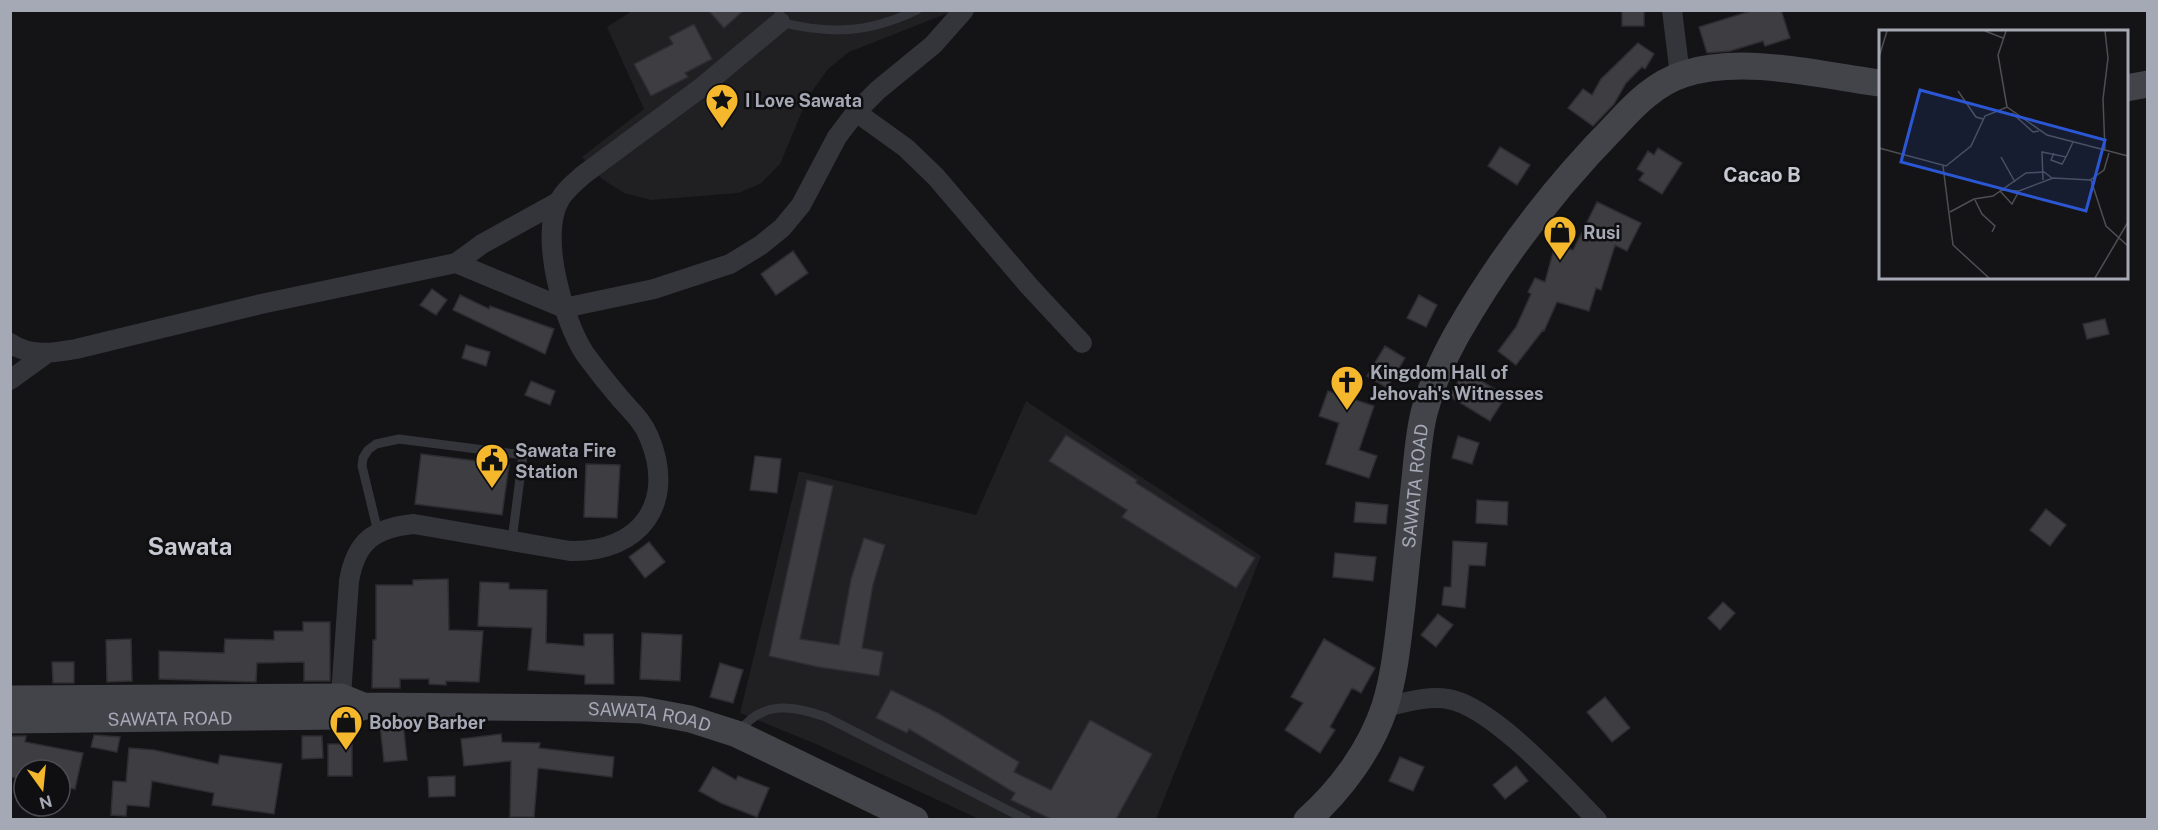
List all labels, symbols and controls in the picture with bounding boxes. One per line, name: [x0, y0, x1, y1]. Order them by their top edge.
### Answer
inset map: [1879, 30, 2128, 279]
place icon: I Love Sawata: [704, 82, 740, 129]
place label: I Love Sawata: [745, 90, 862, 111]
district label: Cacao B: [1723, 163, 1801, 187]
shop icon: Rusi: [1542, 214, 1578, 261]
place label: Rusi: [1583, 222, 1620, 243]
place label: Kingdom Hall of Jehovah's Witnesses: [1370, 362, 1544, 404]
church icon: Kingdom Hall of Jehovah's Witnesses: [1329, 364, 1365, 411]
street label: SAWATA ROAD: [1397, 422, 1432, 549]
place label: Sawata Fire Station: [515, 440, 616, 482]
public building icon: Sawata Fire Station: [474, 442, 510, 489]
district label: Sawata: [148, 532, 232, 560]
street label: SAWATA ROAD: [587, 697, 714, 736]
shop icon: Boboy Barber: [328, 704, 364, 751]
street label: SAWATA ROAD: [107, 707, 233, 729]
place label: Boboy Barber: [369, 712, 486, 733]
north arrow: [12, 758, 72, 818]
text: N: [37, 791, 54, 813]

